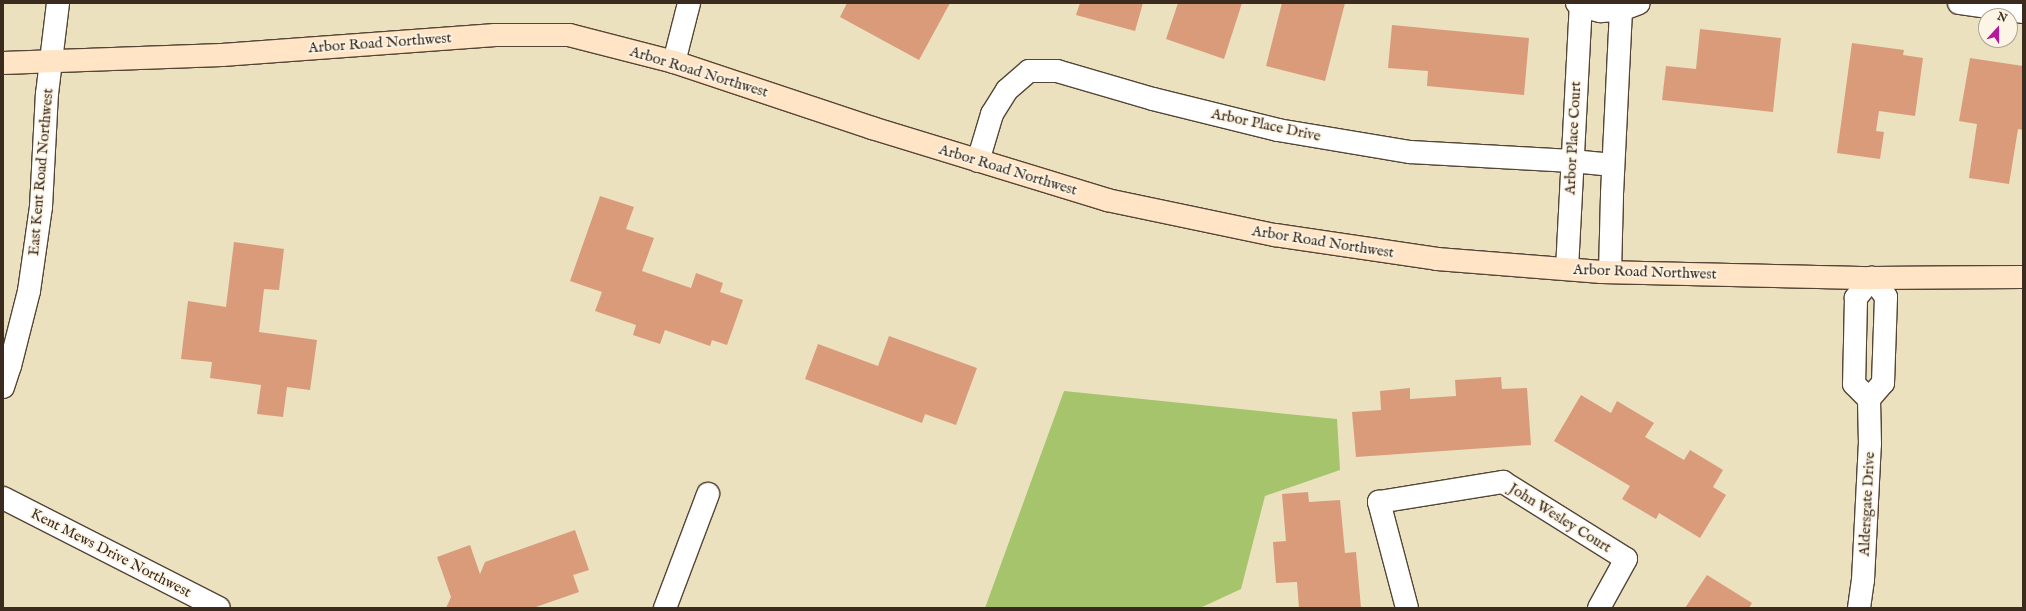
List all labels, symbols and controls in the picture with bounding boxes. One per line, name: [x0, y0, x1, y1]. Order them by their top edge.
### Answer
north arrow: [1978, 8, 2018, 48]
text: N: [1995, 9, 2009, 26]
street label: Arbor Road Northwest: [308, 29, 452, 57]
street label: Arbor Road Northwest: [628, 42, 770, 102]
street label: Arbor Place Court: [1561, 81, 1585, 195]
street label: East Kent Road Northwest: [25, 88, 57, 256]
street label: Arbor Place Drive: [1210, 105, 1322, 145]
street label: Arbor Road Northwest: [937, 140, 1079, 200]
street label: Arbor Road Northwest: [1251, 222, 1395, 262]
street label: Arbor Road Northwest: [1573, 260, 1717, 284]
street label: Aldersgate Drive: [1855, 451, 1879, 557]
street label: John Wesley Court: [1505, 479, 1615, 557]
street label: Kent Mews Drive Northwest: [28, 505, 194, 601]

